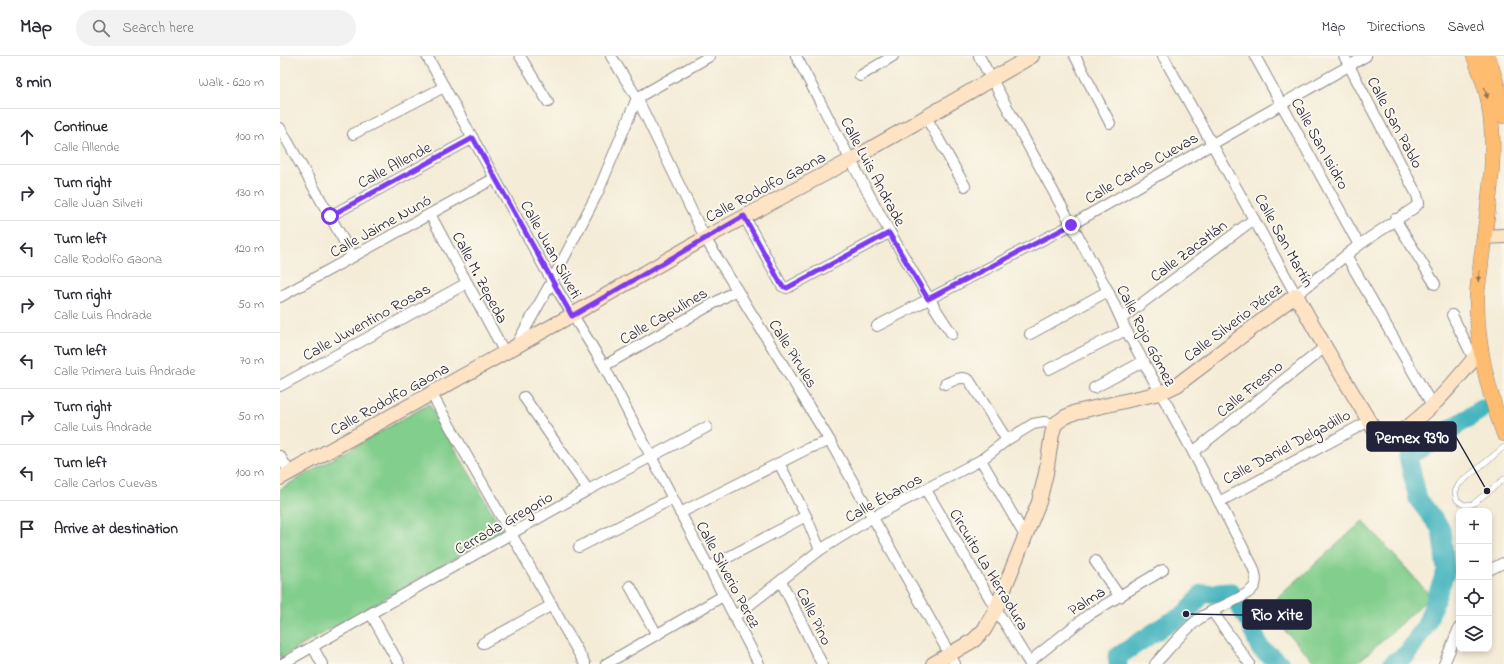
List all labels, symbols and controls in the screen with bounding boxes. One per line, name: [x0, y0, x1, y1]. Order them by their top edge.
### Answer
search box: [76, 10, 356, 46]
text: Map: [20, 14, 52, 41]
icon: search: [90, 17, 112, 39]
text: Search here: [122, 17, 194, 39]
text: Map: [1322, 17, 1345, 38]
text: Directions: [1367, 17, 1425, 38]
text: Saved: [1447, 17, 1484, 38]
text: 8 min: [16, 70, 51, 95]
text: Walk · 620 m: [199, 73, 264, 92]
street label: Calle San Pablo: [1360, 73, 1428, 173]
one-way arrow: [1484, 87, 1490, 99]
street label: Calle San Isidro: [1284, 94, 1354, 194]
street label: Calle Luis Andrade: [833, 113, 912, 232]
text: Continue: [54, 116, 108, 138]
icon: ahead: [16, 126, 38, 148]
street label: Calle Carlos Cuevas: [1081, 126, 1203, 211]
text: 100 m: [235, 127, 264, 146]
street label: Calle Allende: [354, 136, 437, 195]
text: Calle Allende: [54, 138, 119, 157]
street label: Calle Rodolfo Gaona: [702, 146, 830, 230]
text: Turn right: [54, 172, 112, 194]
icon: right: [16, 182, 38, 204]
text: 130 m: [236, 183, 264, 202]
street label: Calle Jaime Nunó: [326, 189, 436, 265]
street label: Calle San Martín: [1247, 190, 1319, 292]
text: Calle Juan Silveti: [54, 194, 143, 213]
street label: Calle Juan Silveti: [513, 196, 587, 304]
route start: [321, 207, 339, 225]
street label: Calle Zacatlán: [1145, 214, 1233, 289]
route end: [1062, 216, 1080, 234]
text: Turn left: [54, 228, 107, 250]
street label: Calle M. Zepeda: [445, 228, 513, 328]
icon: left: [16, 238, 38, 260]
text: 120 m: [234, 239, 264, 258]
text: Calle Rodolfo Gaona: [54, 250, 162, 269]
one-way arrow: [1476, 269, 1483, 282]
street label: Calle Juventino Rosas: [299, 278, 435, 368]
street label: Calle Silverio Pérez: [1179, 278, 1288, 369]
street label: Calle Rojo Gómez: [1109, 281, 1181, 391]
street label: Calle Capulines: [616, 282, 712, 352]
text: Turn right: [54, 284, 112, 306]
icon: right: [16, 294, 38, 316]
text: 50 m: [238, 295, 264, 314]
text: Calle Luis Andrade: [54, 306, 152, 325]
street label: Calle Pirules: [762, 315, 823, 393]
text: Turn left: [54, 340, 107, 362]
icon: left: [16, 350, 38, 372]
text: 70 m: [240, 351, 264, 370]
street label: Calle Fresno: [1212, 355, 1289, 424]
street label: Calle Rodolfo Gaona: [326, 357, 454, 442]
text: Calle Primera Luis Andrade: [54, 362, 195, 381]
text: Turn right: [54, 396, 112, 418]
street label: Calle Daniel Delgadillo: [1219, 404, 1355, 492]
icon: right: [16, 406, 38, 428]
text: 50 m: [238, 407, 264, 426]
text: Calle Luis Andrade: [54, 418, 152, 437]
callout: Pemex 9390: [1367, 422, 1456, 451]
text: Pemex 9390: [1375, 426, 1450, 451]
text: Turn left: [54, 452, 107, 474]
icon: left: [16, 462, 38, 484]
text: 100 m: [235, 463, 264, 482]
street label: Calle Ébanos: [841, 468, 927, 530]
text: Calle Carlos Cuevas: [54, 474, 158, 493]
street label: Cerrada Gregorio: [450, 486, 558, 562]
street label: Circuito La Herradura: [942, 504, 1034, 636]
map controls: [1456, 508, 1492, 652]
button: +: [1456, 508, 1492, 544]
street label: Calle Silverio Perez: [689, 517, 766, 633]
icon: arrive: [16, 518, 38, 540]
text: Arrive at destination: [54, 518, 178, 540]
button: −: [1456, 544, 1492, 580]
button: locate: [1456, 580, 1492, 616]
street label: Palma: [1063, 581, 1111, 623]
street label: Calle Pino: [789, 584, 837, 650]
callout: Rio Xite: [1243, 600, 1311, 629]
text: Rio Xite: [1251, 603, 1304, 628]
button: layers: [1456, 616, 1492, 652]

